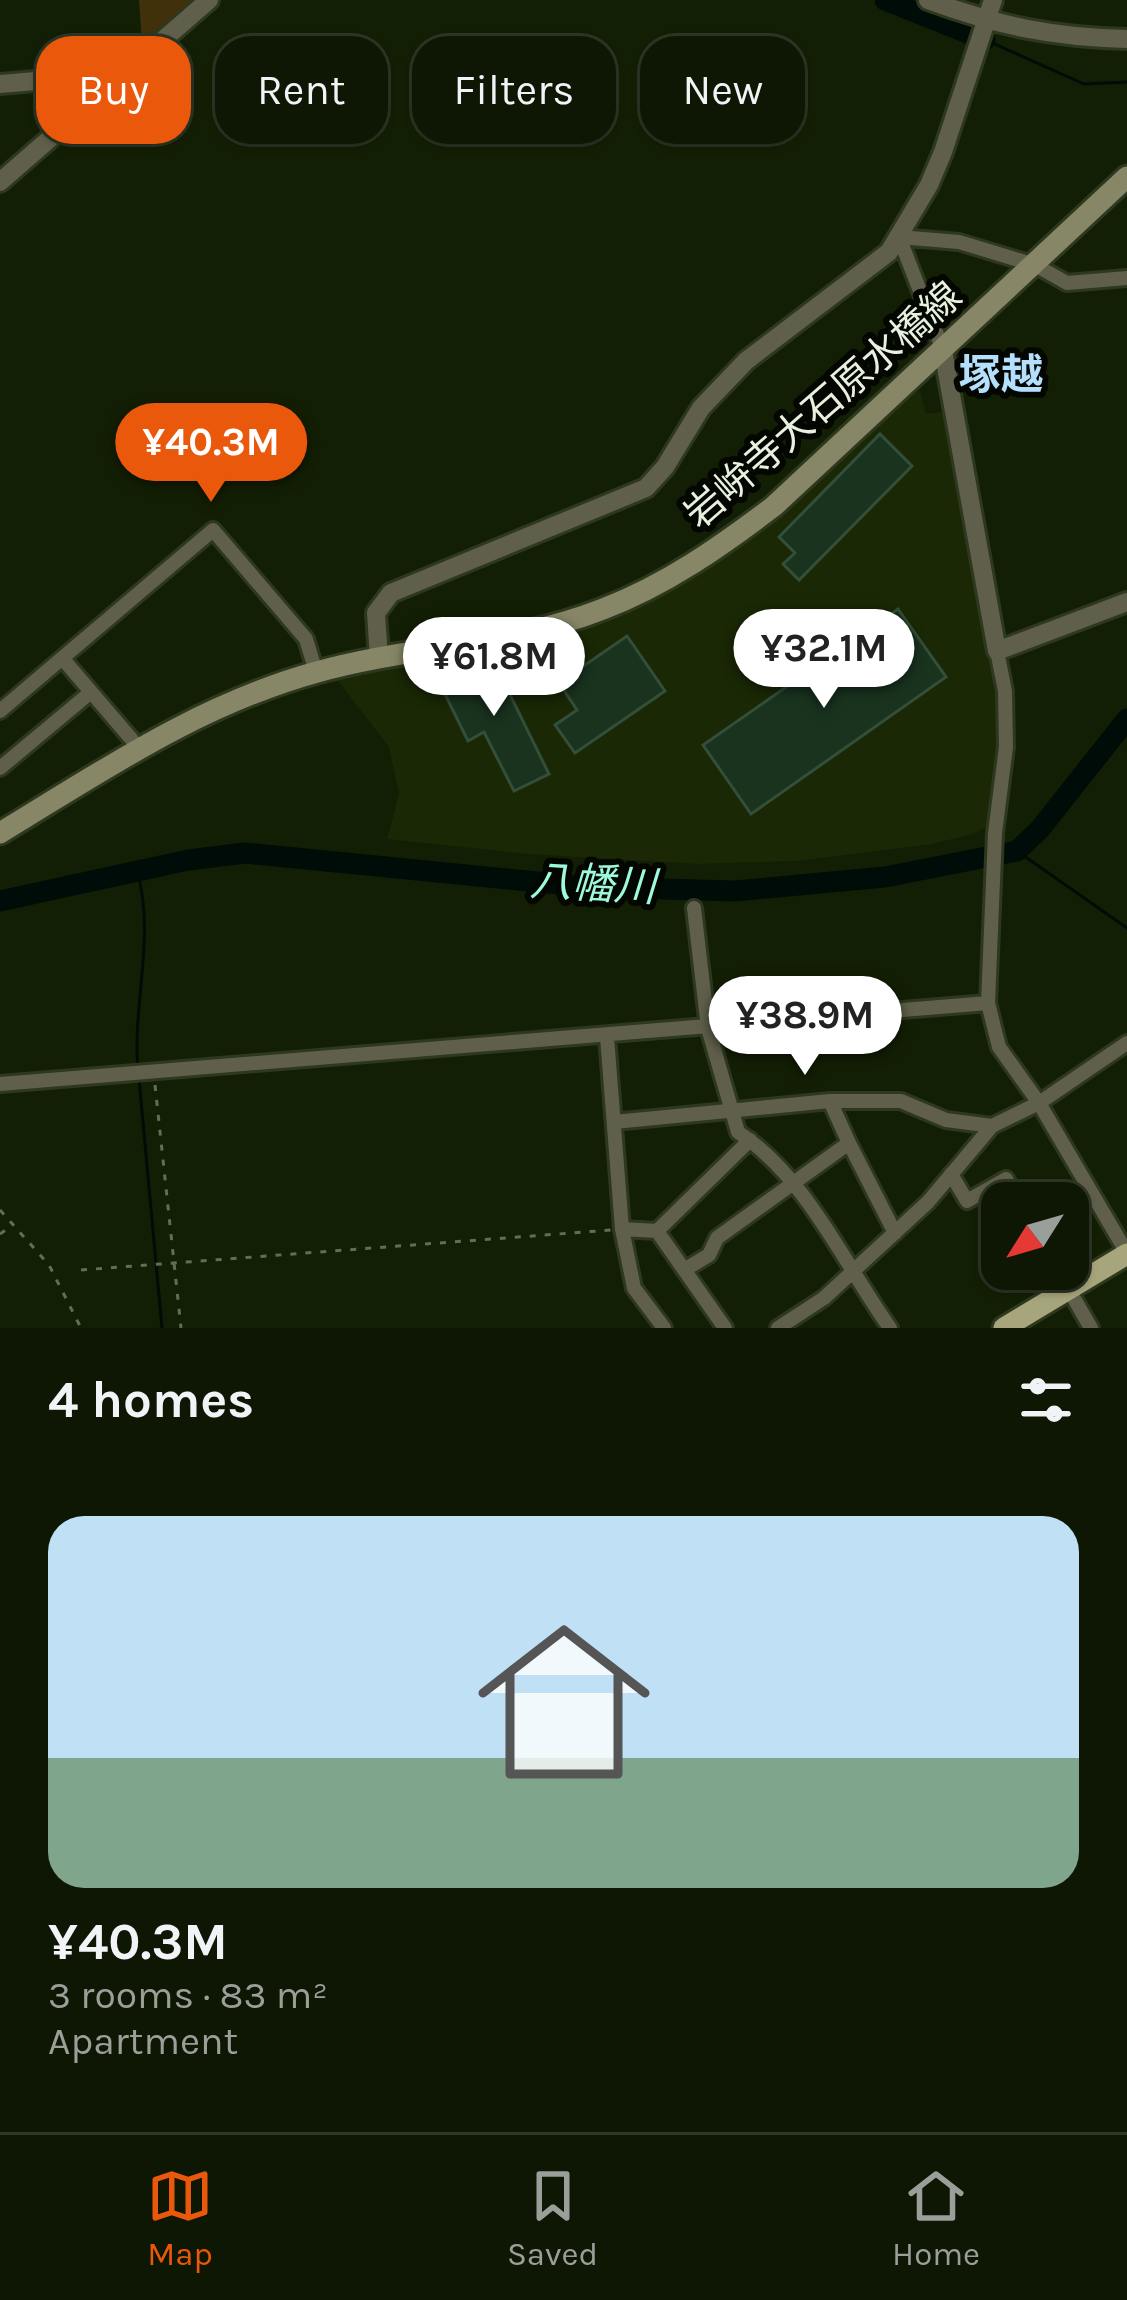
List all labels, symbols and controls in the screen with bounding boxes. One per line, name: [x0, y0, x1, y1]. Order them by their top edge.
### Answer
chip: Buy: [36, 36, 191, 144]
chip: Rent: [215, 36, 388, 144]
chip: Filters: [412, 36, 616, 144]
chip: New: [640, 36, 805, 144]
street label: 岩峅寺大石原水橋線: [675, 272, 971, 538]
district label: 塚越: [959, 350, 1043, 400]
pin: ¥40.3M: [113, 403, 309, 505]
text: ¥40.3M: [142, 419, 280, 465]
pin: ¥32.1M: [726, 609, 922, 711]
pin: ¥61.8M: [396, 617, 592, 719]
text: ¥32.1M: [760, 625, 888, 671]
text: ¥61.8M: [430, 633, 558, 679]
water label: 八幡川: [529, 856, 661, 912]
pin: ¥38.9M: [707, 976, 903, 1078]
text: ¥38.9M: [736, 992, 874, 1038]
north arrow: [981, 1182, 1089, 1290]
map controls: [981, 1182, 1089, 1290]
icon: filters: [1013, 1367, 1079, 1433]
text: 4 homes: [48, 1370, 254, 1430]
icon: home: [456, 1594, 672, 1810]
text: ¥40.3M: [48, 1912, 228, 1972]
text: 3 rooms · 83 m²: [48, 1972, 328, 2018]
text: Apartment: [48, 2018, 238, 2064]
tab: Map: [147, 2163, 213, 2273]
tab: Saved: [507, 2163, 598, 2273]
tab: Home: [892, 2163, 980, 2273]

